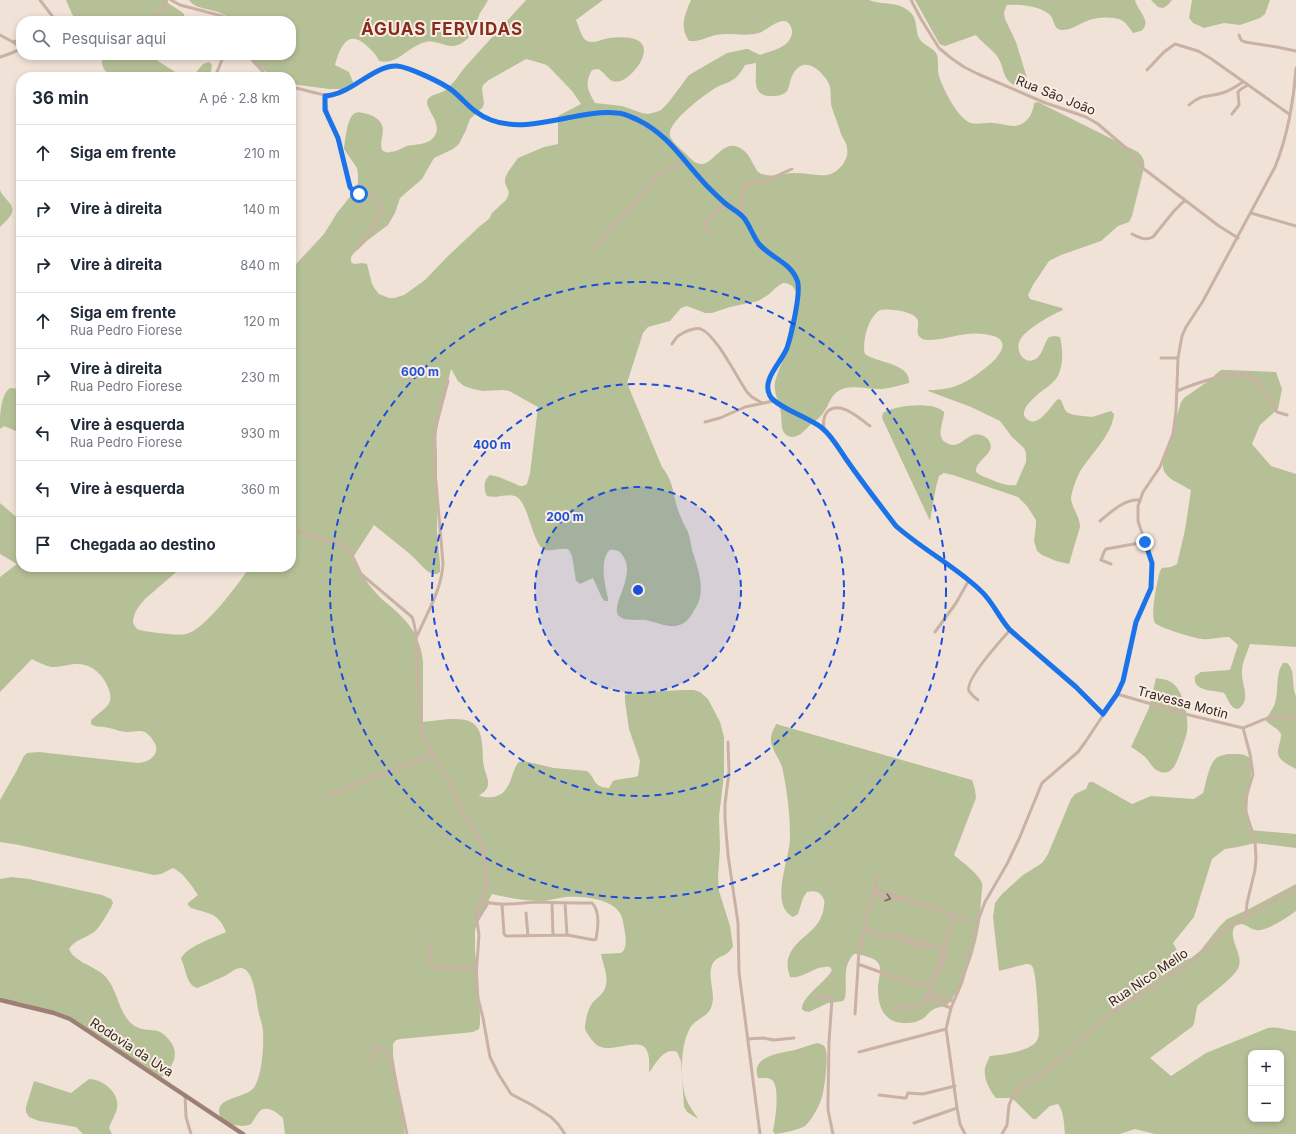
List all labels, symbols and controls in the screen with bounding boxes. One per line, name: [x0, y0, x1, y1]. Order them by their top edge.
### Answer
search box: [16, 16, 296, 60]
district label: ÁGUAS FERVIDAS: [361, 18, 523, 39]
icon: search: [30, 27, 52, 49]
text: Pesquisar aqui: [62, 29, 166, 48]
street label: Rua São João: [1014, 72, 1098, 118]
text: 36 min: [32, 88, 89, 108]
text: A pé · 2.8 km: [199, 90, 280, 106]
icon: ahead: [32, 142, 54, 164]
text: Siga em frente: [70, 143, 176, 162]
text: 210 m: [244, 145, 280, 161]
route start: [350, 185, 368, 203]
icon: right: [32, 198, 54, 220]
text: Vire à direita: [70, 199, 162, 218]
text: 140 m: [243, 201, 280, 217]
icon: right: [32, 254, 54, 276]
text: Vire à direita: [70, 255, 162, 274]
text: 840 m: [240, 257, 280, 273]
text: Siga em frente: [70, 303, 176, 322]
icon: ahead: [32, 310, 54, 332]
text: 120 m: [244, 313, 280, 329]
text: Rua Pedro Fiorese: [70, 322, 182, 338]
text: Vire à direita: [70, 359, 162, 378]
text: 600 m: [401, 364, 439, 379]
icon: right: [32, 366, 54, 388]
text: 230 m: [241, 369, 280, 385]
text: Rua Pedro Fiorese: [70, 378, 182, 394]
text: Vire à esquerda: [70, 415, 185, 434]
icon: left: [32, 422, 54, 444]
text: 930 m: [241, 425, 280, 441]
text: Rua Pedro Fiorese: [70, 434, 182, 450]
text: 400 m: [473, 437, 511, 452]
icon: left: [32, 478, 54, 500]
text: Vire à esquerda: [70, 479, 185, 498]
text: 360 m: [241, 481, 280, 497]
text: 200 m: [546, 509, 584, 524]
route end: [1136, 533, 1154, 551]
icon: arrive: [32, 534, 54, 556]
text: Chegada ao destino: [70, 535, 216, 554]
centre of rings: [631, 583, 645, 597]
street label: Travessa Motin: [1136, 682, 1230, 722]
one-way arrow: [884, 893, 891, 902]
street label: Rua Nico Mello: [1105, 944, 1191, 1009]
street label: Rodovia da Uva: [87, 1014, 177, 1080]
map controls: [1248, 1050, 1284, 1122]
button: +: [1248, 1050, 1284, 1086]
button: −: [1248, 1086, 1284, 1122]

